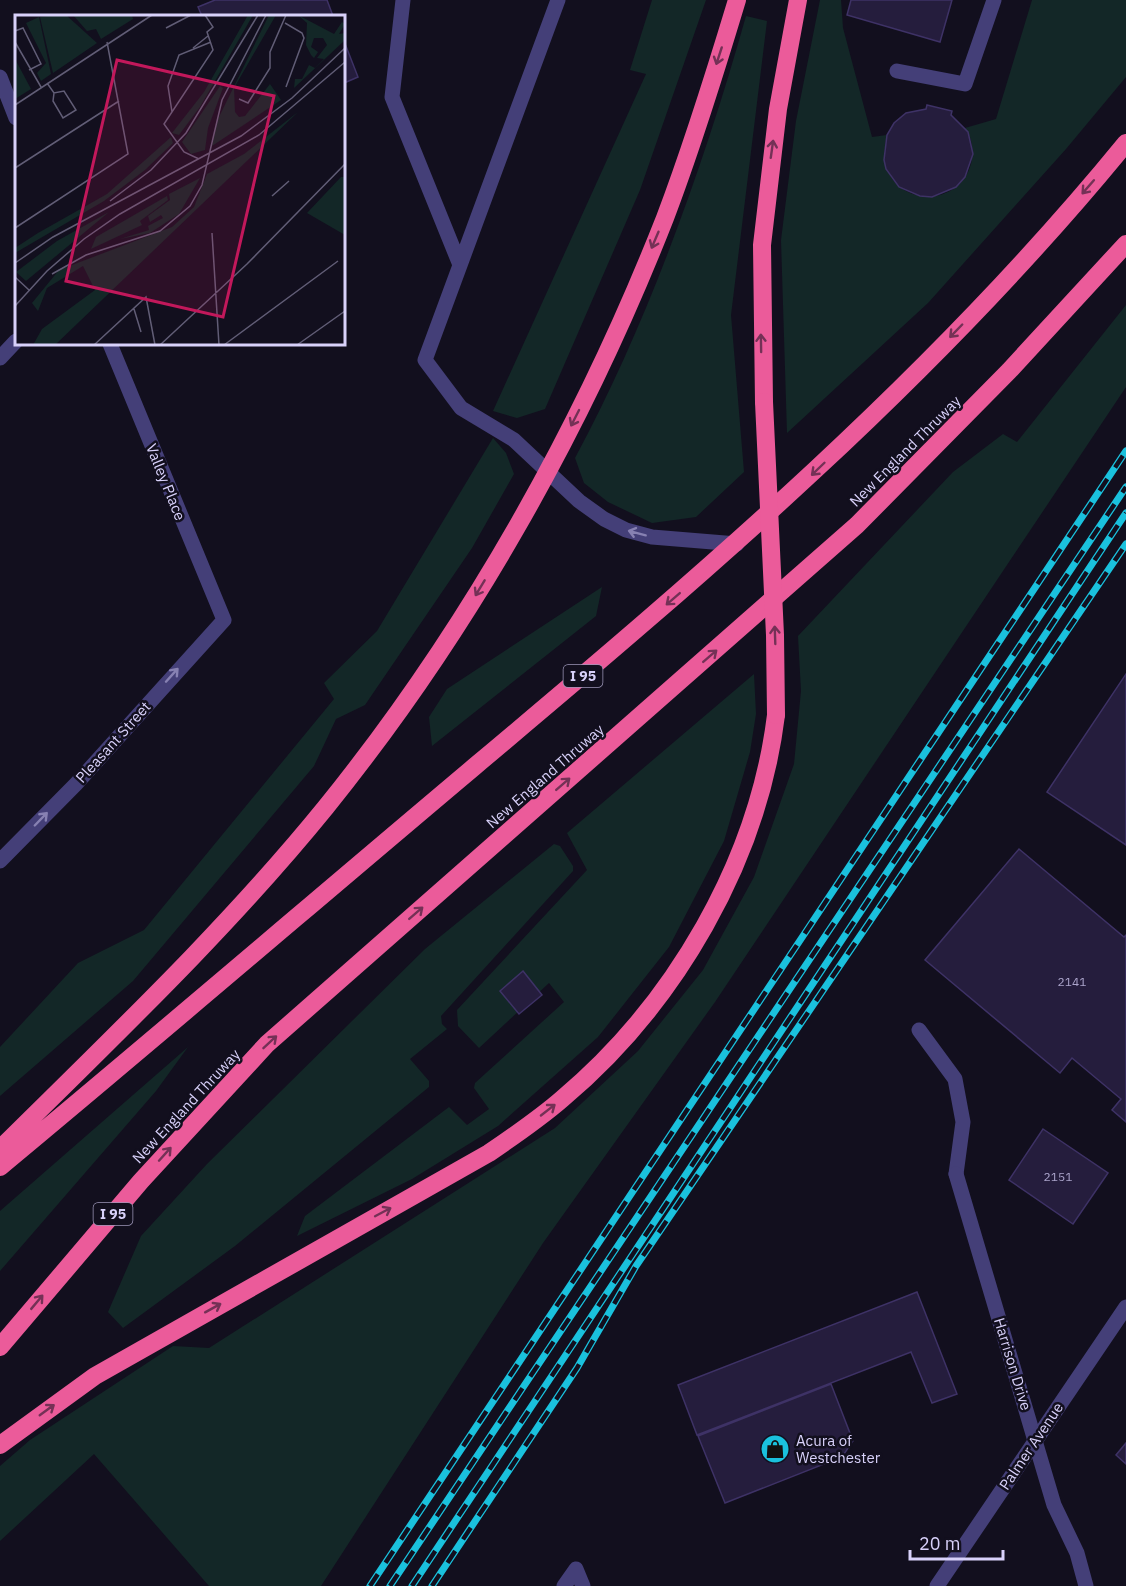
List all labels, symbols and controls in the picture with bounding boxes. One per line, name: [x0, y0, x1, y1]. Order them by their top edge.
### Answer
inset map: [15, 15, 345, 345]
one-way arrow: [713, 46, 724, 65]
one-way arrow: [767, 140, 778, 159]
one-way arrow: [1081, 180, 1095, 195]
one-way arrow: [649, 230, 660, 249]
one-way arrow: [949, 324, 964, 339]
one-way arrow: [755, 334, 767, 354]
street label: New England Thruway: [845, 391, 965, 511]
one-way arrow: [569, 408, 580, 426]
street label: Valley Place: [142, 441, 190, 523]
one-way arrow: [811, 461, 826, 475]
one-way arrow: [628, 527, 647, 538]
one-way arrow: [473, 579, 485, 596]
one-way arrow: [666, 592, 681, 606]
one-way arrow: [769, 626, 780, 646]
one-way arrow: [702, 649, 717, 663]
road number: I 95: [564, 665, 602, 687]
one-way arrow: [165, 668, 179, 683]
street label: Pleasant Street: [71, 697, 155, 787]
street label: New England Thruway: [482, 719, 608, 832]
one-way arrow: [555, 778, 571, 791]
one-way arrow: [34, 812, 48, 827]
one-way arrow: [408, 906, 423, 920]
house number: 2141: [1058, 974, 1086, 989]
one-way arrow: [263, 1035, 278, 1049]
street label: New England Thruway: [128, 1044, 244, 1167]
one-way arrow: [540, 1104, 556, 1117]
one-way arrow: [158, 1147, 172, 1162]
house number: 2151: [1044, 1169, 1072, 1184]
road number: I 95: [94, 1203, 132, 1225]
one-way arrow: [373, 1206, 391, 1217]
one-way arrow: [30, 1295, 44, 1310]
one-way arrow: [203, 1302, 221, 1313]
street label: Harrison Drive: [990, 1315, 1036, 1413]
street label: Palmer Avenue: [995, 1399, 1067, 1493]
one-way arrow: [38, 1404, 54, 1416]
place label: Acura of Westchester: [796, 1431, 881, 1467]
shop icon: Acura of Westchester: [759, 1433, 791, 1465]
scale bar: [910, 1523, 1003, 1561]
text: 20 m: [919, 1532, 961, 1555]

